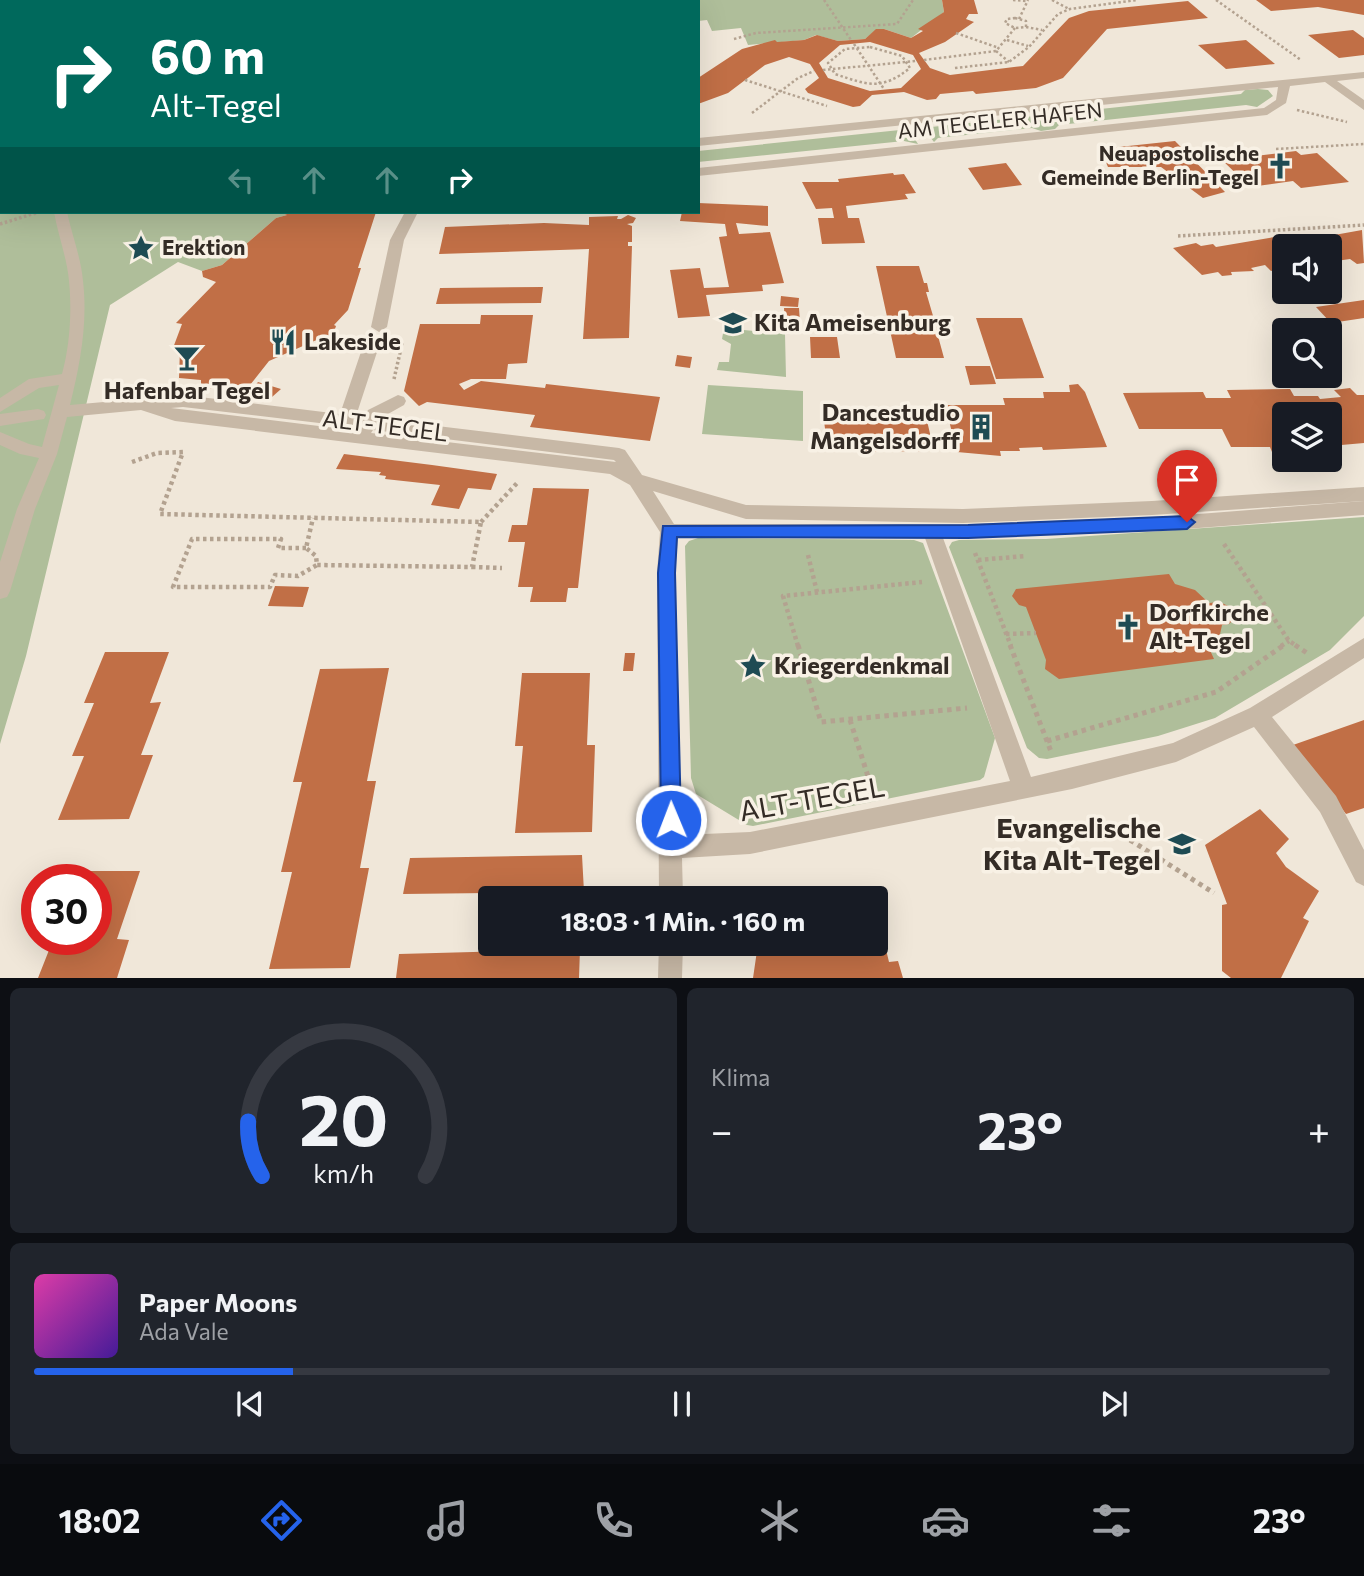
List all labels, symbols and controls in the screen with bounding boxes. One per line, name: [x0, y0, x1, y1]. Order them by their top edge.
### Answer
text: 60 m: [150, 24, 265, 84]
icon: right: [35, 28, 126, 119]
text: Alt-Tegel: [150, 84, 282, 124]
street label: AM TEGELER HAFEN: [896, 96, 1103, 143]
place label: Neuapostolische Gemeinde Berlin-Tegel: [1041, 140, 1259, 189]
church icon: Neuapostolische Gemeinde Berlin-Tegel: [1265, 151, 1295, 181]
icon: left: [222, 161, 260, 199]
icon: ahead: [295, 161, 333, 199]
icon: ahead: [368, 161, 406, 199]
icon: right: [441, 161, 479, 199]
place icon: Erektion: [126, 233, 156, 263]
place label: Erektion: [162, 234, 245, 259]
map controls: [1272, 234, 1342, 472]
button: sound: [1272, 234, 1342, 304]
place label: Kita Ameisenburg: [754, 307, 951, 336]
school or university icon: Kita Ameisenburg: [718, 308, 748, 338]
button: search: [1272, 318, 1342, 388]
place label: Lakeside: [304, 326, 401, 355]
restaurant icon: Lakeside: [268, 327, 298, 357]
bar icon: Hafenbar Tegel: [172, 343, 202, 373]
place label: Hafenbar Tegel: [104, 375, 270, 404]
place label: Dancestudio Mangelsdorff: [810, 397, 961, 454]
street label: ALT-TEGEL: [321, 402, 449, 447]
button: layers: [1272, 402, 1342, 472]
building icon: Dancestudio Mangelsdorff: [966, 412, 996, 442]
pin: [1157, 450, 1217, 522]
icon: arrive: [1168, 461, 1206, 499]
place label: Dorfkirche Alt-Tegel: [1149, 597, 1269, 654]
church icon: Dorfkirche Alt-Tegel: [1113, 612, 1143, 642]
place label: Kriegerdenkmal: [774, 650, 950, 679]
place icon: Kriegerdenkmal: [738, 651, 768, 681]
street label: ALT-TEGEL: [736, 769, 887, 828]
position arrow: [634, 783, 708, 857]
place label: Evangelische Kita Alt-Tegel: [983, 810, 1161, 876]
school or university icon: Evangelische Kita Alt-Tegel: [1167, 829, 1197, 859]
speed limit sign: 30: [21, 864, 112, 955]
text: 18:03 · 1 Min. · 160 m: [561, 905, 805, 936]
text: Klima: [711, 1063, 770, 1091]
text: 20: [299, 1073, 388, 1162]
text: 23°: [977, 1097, 1063, 1161]
text: −: [711, 1106, 733, 1153]
text: +: [1308, 1106, 1330, 1153]
text: km/h: [313, 1158, 374, 1188]
text: Paper Moons: [139, 1286, 297, 1317]
text: Ada Vale: [139, 1317, 229, 1345]
icon: previous: [231, 1385, 269, 1423]
icon: pause: [663, 1385, 701, 1423]
icon: next: [1095, 1385, 1133, 1423]
icon: directions: [257, 1496, 306, 1545]
icon: music: [423, 1496, 472, 1545]
icon: phone: [589, 1496, 638, 1545]
icon: climate: [755, 1496, 804, 1545]
icon: car: [921, 1496, 970, 1545]
icon: filters: [1087, 1496, 1136, 1545]
text: 18:02: [58, 1500, 140, 1540]
text: 23°: [1253, 1500, 1306, 1540]

